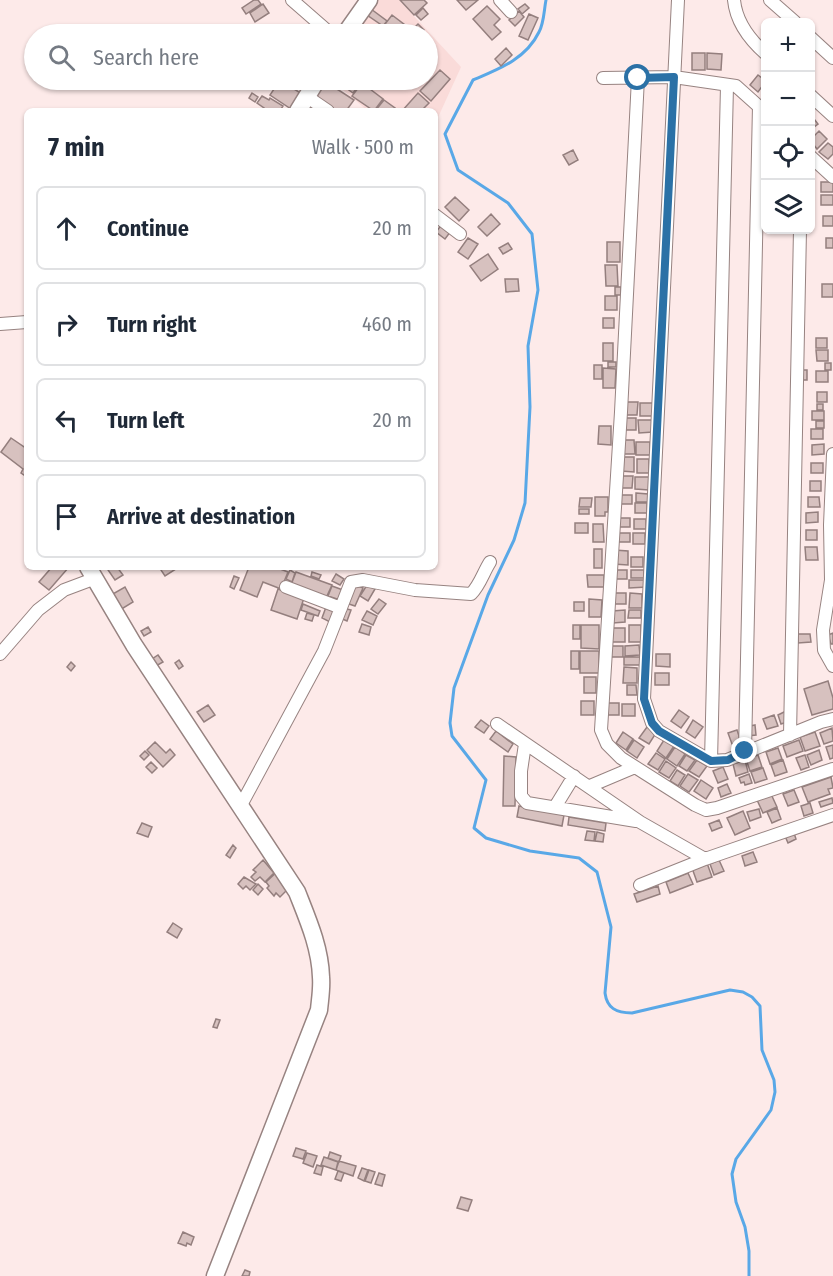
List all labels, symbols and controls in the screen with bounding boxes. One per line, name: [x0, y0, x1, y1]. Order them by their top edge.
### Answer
map controls: [761, 18, 815, 234]
button: +: [761, 18, 815, 72]
search box: [24, 24, 438, 90]
icon: search: [45, 41, 78, 74]
text: Search here: [93, 44, 199, 71]
route start: [624, 64, 650, 90]
button: −: [761, 72, 815, 126]
button: locate: [761, 126, 815, 180]
text: 7 min: [48, 132, 105, 163]
text: Walk · 500 m: [312, 135, 414, 159]
button: layers: [761, 180, 815, 234]
icon: ahead: [50, 212, 83, 245]
text: Continue: [107, 215, 189, 242]
text: 20 m: [373, 216, 412, 240]
icon: right: [50, 308, 83, 341]
text: Turn right: [107, 311, 196, 338]
text: 460 m: [362, 312, 412, 336]
icon: left: [50, 404, 83, 437]
text: Turn left: [107, 407, 185, 434]
text: 20 m: [373, 408, 412, 432]
icon: arrive: [50, 500, 83, 533]
text: Arrive at destination: [107, 503, 295, 530]
route end: [731, 737, 757, 763]

